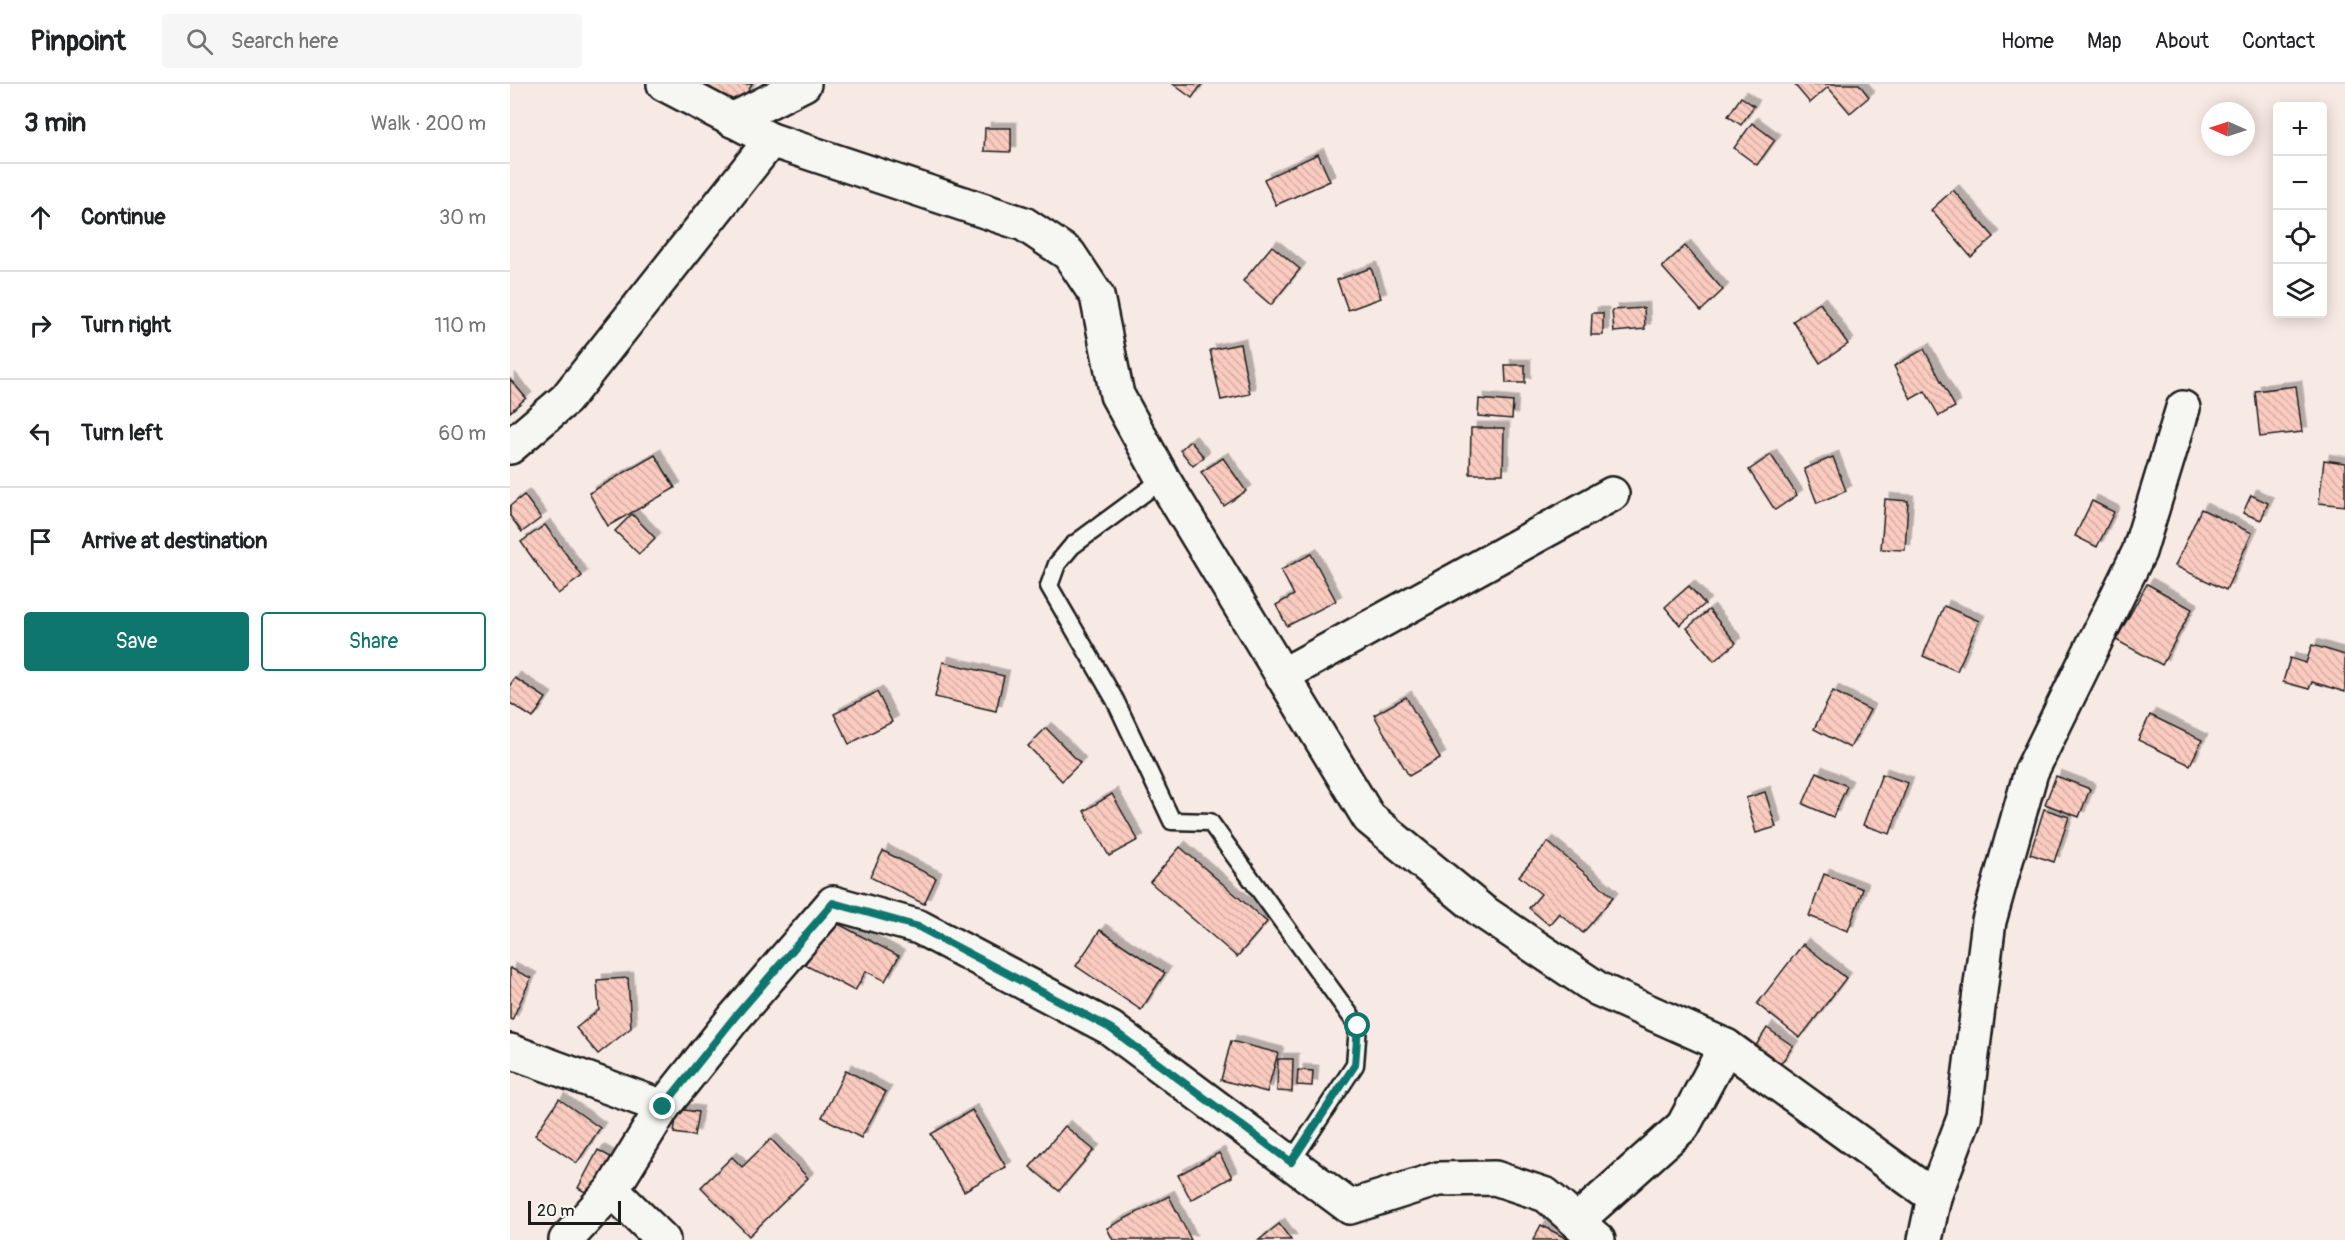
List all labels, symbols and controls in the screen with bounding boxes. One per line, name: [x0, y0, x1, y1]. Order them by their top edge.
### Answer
search box: [162, 14, 582, 68]
text: Pinpoint: [30, 24, 126, 59]
icon: search: [183, 25, 216, 58]
text: Search here: [231, 27, 338, 55]
text: Home: [2001, 28, 2054, 55]
text: Map: [2087, 28, 2122, 55]
text: About: [2155, 28, 2209, 55]
text: Contact: [2242, 28, 2315, 55]
north arrow: [2201, 102, 2255, 156]
map controls: [2273, 102, 2327, 318]
button: +: [2273, 102, 2327, 156]
text: 3 min: [24, 107, 86, 139]
text: Walk · 200 m: [371, 111, 486, 136]
button: −: [2273, 156, 2327, 210]
icon: ahead: [24, 201, 57, 234]
text: Continue: [81, 203, 165, 231]
text: 30 m: [439, 205, 486, 230]
button: locate: [2273, 210, 2327, 264]
button: layers: [2273, 264, 2327, 318]
icon: right: [24, 309, 57, 342]
text: Turn right: [81, 311, 171, 339]
text: 110 m: [435, 313, 486, 338]
icon: left: [24, 417, 57, 450]
text: Turn left: [81, 419, 163, 447]
text: 60 m: [439, 421, 486, 446]
icon: arrive: [24, 525, 57, 558]
text: Arrive at destination: [81, 527, 267, 555]
button: Save: [24, 612, 249, 671]
button: Share: [261, 612, 486, 671]
route start: [1344, 1012, 1370, 1038]
route end: [649, 1093, 675, 1119]
scale bar: [528, 1198, 621, 1226]
text: 20 m: [537, 1201, 575, 1221]

